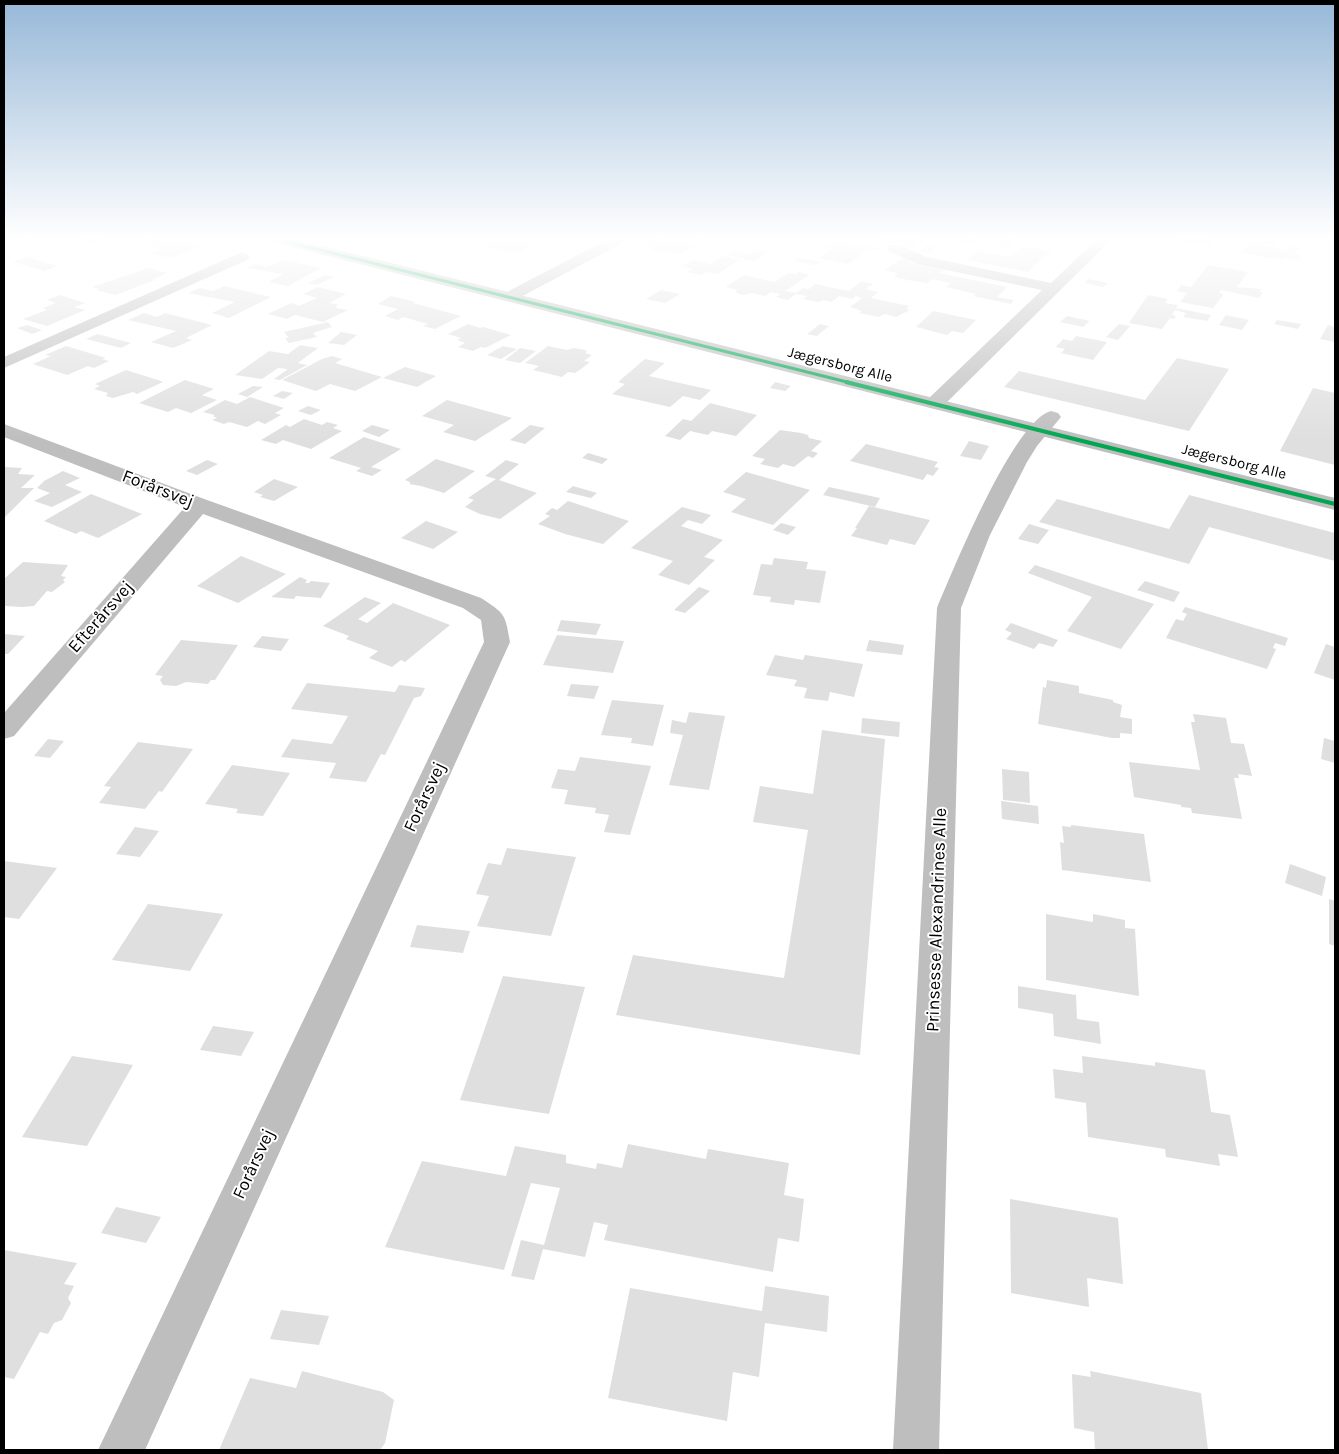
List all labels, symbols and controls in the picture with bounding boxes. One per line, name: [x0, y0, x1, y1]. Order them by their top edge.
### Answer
street label: Jægersborg Alle: [786, 343, 894, 387]
street label: Jægersborg Alle: [1180, 440, 1288, 484]
street label: Forårsvej: [119, 465, 197, 513]
street label: Efterårsvej: [64, 576, 138, 658]
street label: Forårsvej: [399, 758, 451, 836]
street label: Prinsesse Alexandrines Alle: [922, 807, 952, 1033]
street label: Forårsvej: [228, 1125, 280, 1203]

